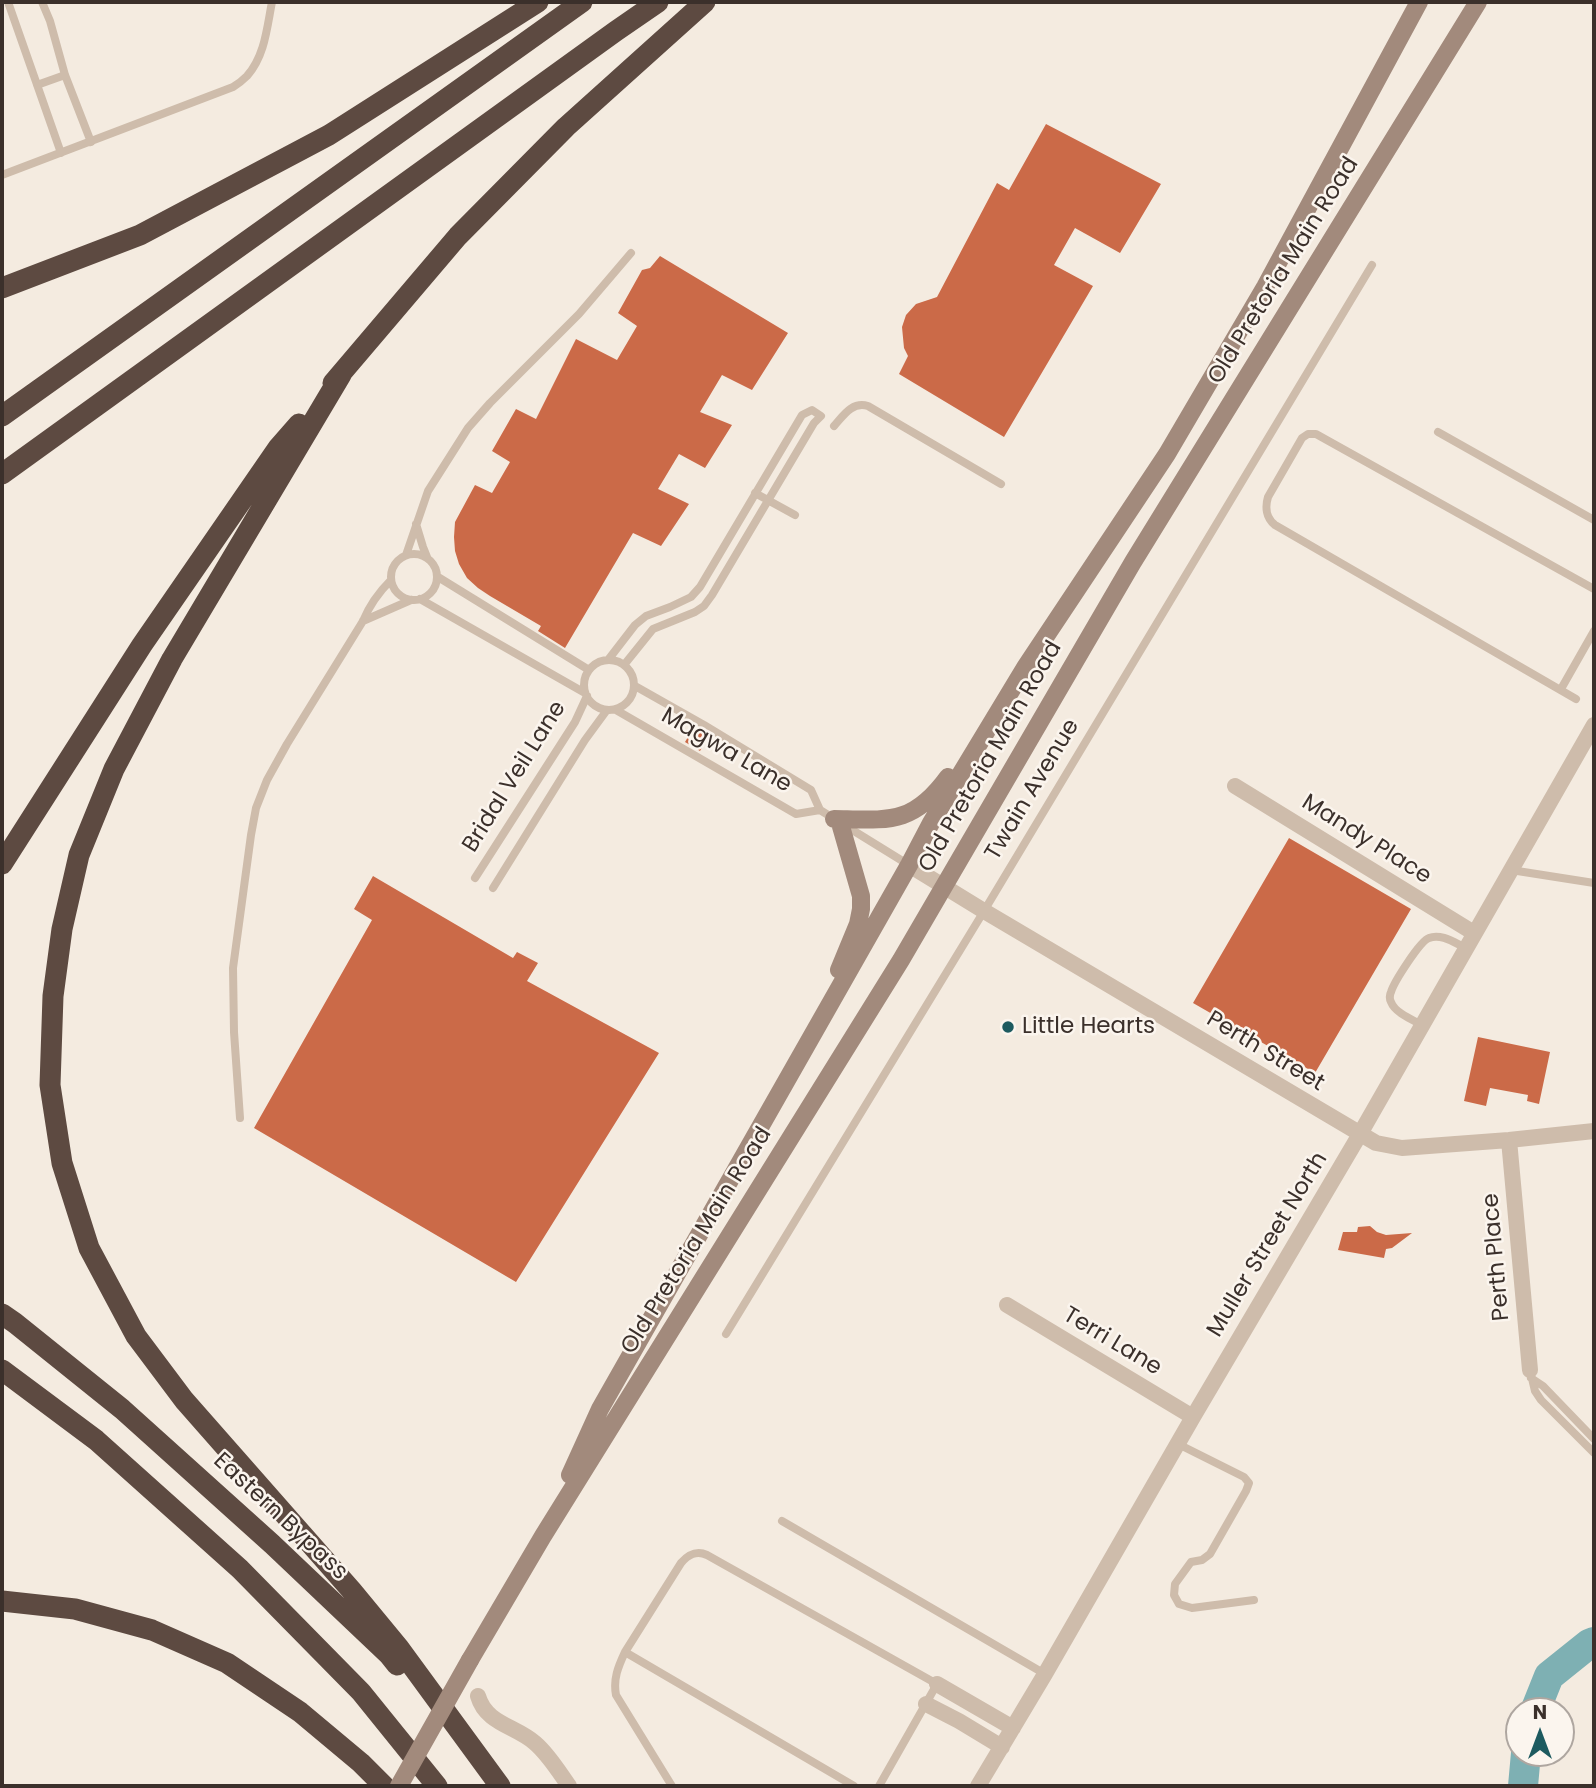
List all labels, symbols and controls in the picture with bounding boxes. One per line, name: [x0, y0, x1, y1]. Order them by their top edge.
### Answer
street label: Old Pretoria Main Road: [1203, 152, 1365, 390]
street label: Old Pretoria Main Road: [913, 637, 1069, 877]
street label: Bridal Veil Lane: [457, 696, 573, 858]
street label: Magwa Lane: [656, 703, 796, 799]
street label: Twain Avenue: [980, 714, 1086, 866]
street label: Mandy Place: [1296, 789, 1436, 891]
street label: Perth Street: [1201, 1006, 1329, 1098]
place label: Little Hearts: [1022, 1013, 1155, 1041]
marker: Little Hearts: [1000, 1019, 1016, 1035]
street label: Old Pretoria Main Road: [616, 1122, 778, 1360]
street label: Muller Street North: [1202, 1148, 1334, 1342]
street label: Perth Place: [1478, 1192, 1516, 1322]
street label: Terri Lane: [1058, 1302, 1166, 1382]
street label: Eastern Bypass: [207, 1448, 353, 1586]
north arrow: [1505, 1697, 1575, 1767]
text: N: [1533, 1699, 1547, 1726]

